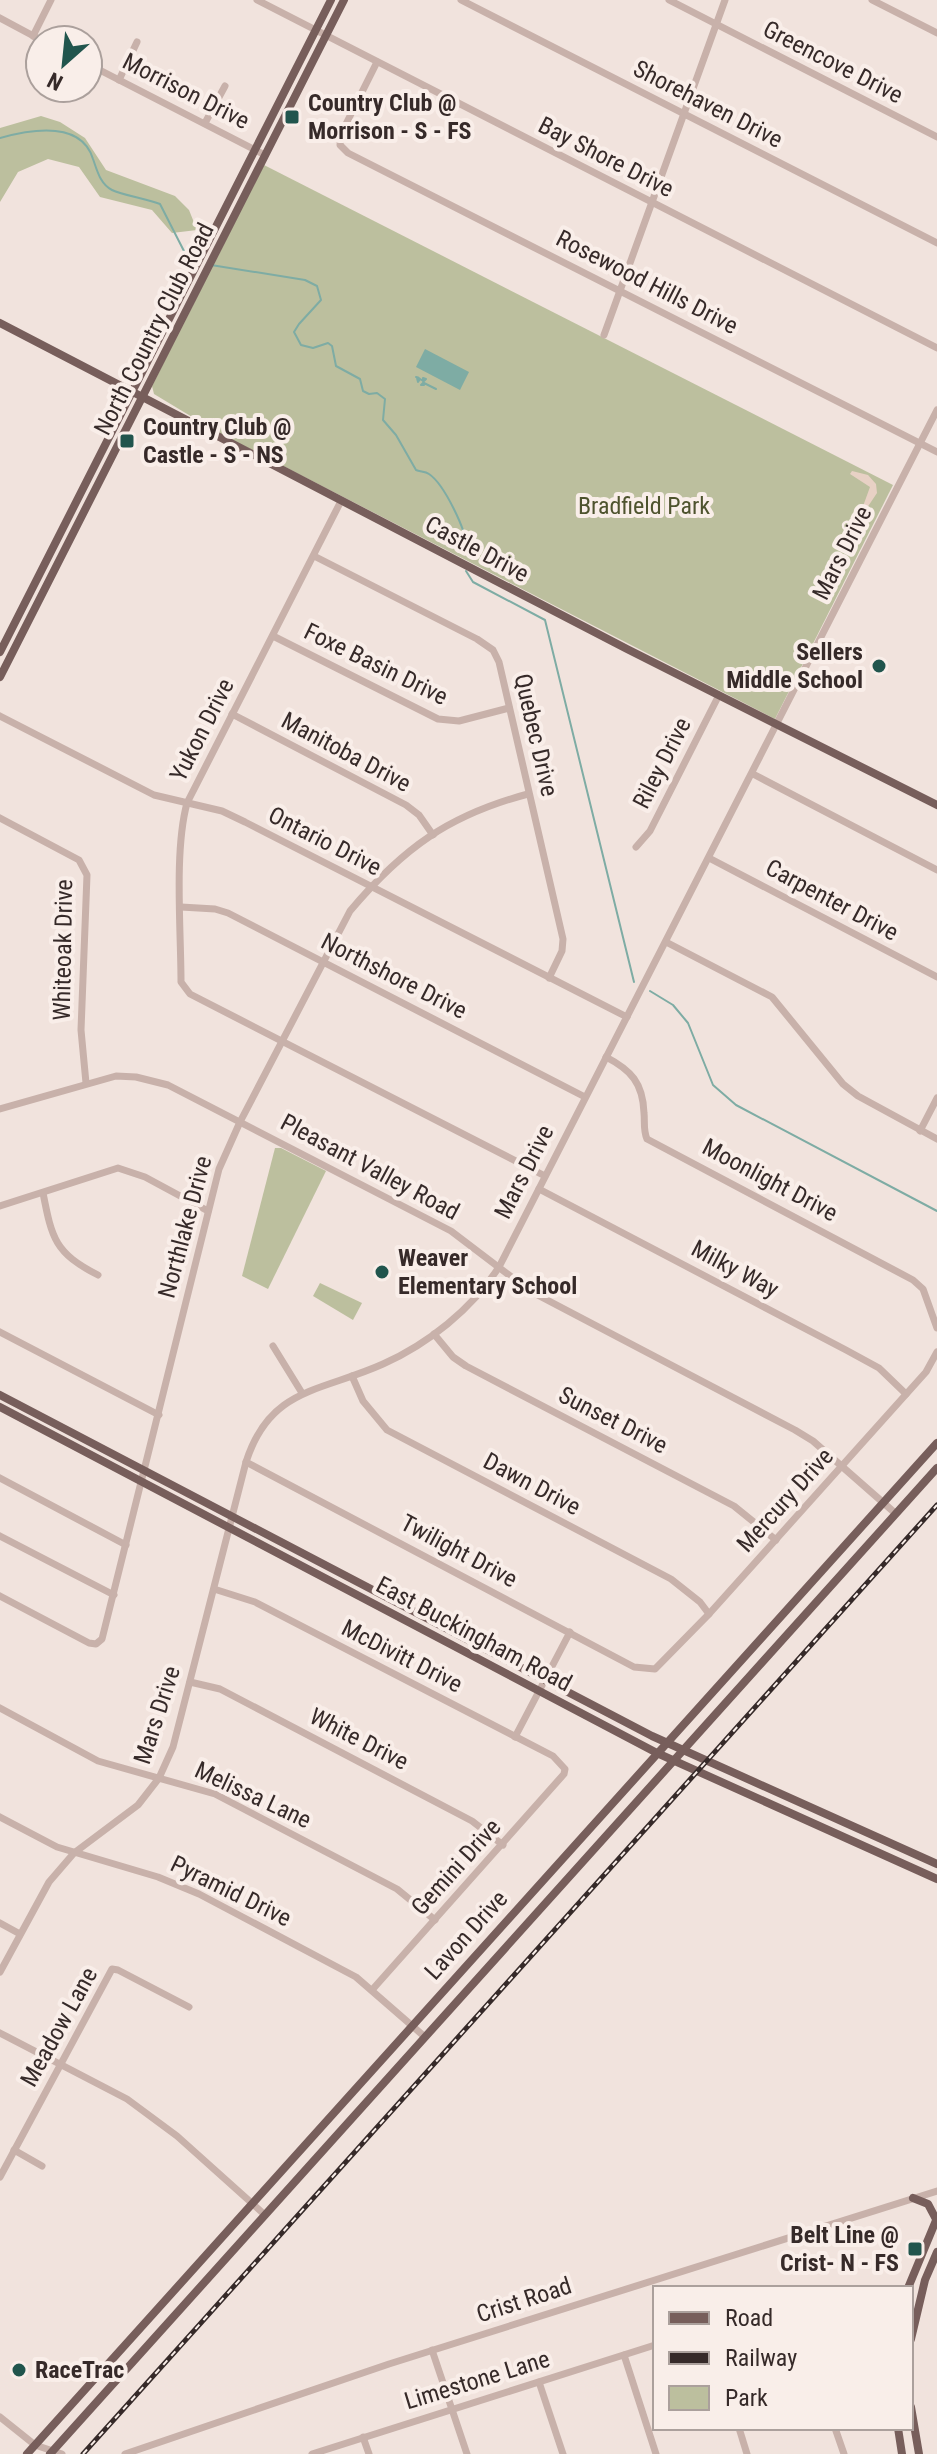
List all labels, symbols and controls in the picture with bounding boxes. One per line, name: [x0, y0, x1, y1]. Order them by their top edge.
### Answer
street label: Greencove Drive: [758, 15, 908, 109]
north arrow: [24, 24, 104, 104]
street label: Morrison Drive: [118, 47, 254, 135]
street label: Shorehaven Drive: [629, 54, 787, 154]
text: N: [43, 67, 67, 96]
place label: Country Club @ Morrison - S - FS: [308, 89, 472, 145]
marker: Country Club @ Morrison - S - FS: [283, 108, 301, 126]
street label: Bay Shore Drive: [534, 111, 678, 203]
street label: North Country Club Road: [88, 218, 220, 440]
street label: Rosewood Hills Drive: [552, 224, 742, 340]
place label: Country Club @ Castle - S - NS: [143, 413, 291, 469]
marker: Country Club @ Castle - S - NS: [118, 432, 136, 450]
park label: Bradfield Park: [578, 492, 710, 520]
street label: Mars Drive: [807, 502, 877, 604]
street label: Castle Drive: [420, 510, 534, 588]
street label: Foxe Basin Drive: [300, 617, 452, 711]
place label: Sellers Middle School: [726, 638, 863, 694]
marker: Sellers Middle School: [870, 657, 888, 675]
street label: Quebec Drive: [508, 671, 564, 799]
street label: Yukon Drive: [164, 674, 240, 786]
street label: Manitoba Drive: [277, 706, 415, 798]
street label: Riley Drive: [627, 713, 697, 813]
street label: Ontario Drive: [264, 801, 386, 881]
street label: Carpenter Drive: [761, 853, 903, 947]
street label: Whiteoak Drive: [48, 879, 78, 1021]
street label: Northshore Drive: [316, 927, 472, 1025]
street label: Pleasant Valley Road: [276, 1108, 464, 1226]
street label: Mars Drive: [489, 1121, 559, 1223]
street label: Moonlight Drive: [698, 1133, 842, 1227]
street label: Northlake Drive: [153, 1153, 217, 1301]
street label: Milky Way: [687, 1234, 783, 1304]
place label: Weaver Elementary School: [398, 1244, 577, 1300]
marker: Weaver Elementary School: [373, 1263, 391, 1281]
street label: Sunset Drive: [554, 1381, 672, 1459]
street label: Mercury Drive: [731, 1442, 839, 1558]
street label: Dawn Drive: [479, 1447, 585, 1521]
street label: Twilight Drive: [396, 1509, 522, 1593]
street label: East Buckingham Road: [371, 1571, 577, 1697]
street label: McDivitt Drive: [337, 1614, 467, 1698]
street label: Mars Drive: [128, 1663, 186, 1767]
street label: White Drive: [305, 1702, 413, 1776]
street label: Melissa Lane: [190, 1756, 316, 1834]
street label: Gemini Drive: [406, 1813, 506, 1921]
street label: Pyramid Drive: [166, 1850, 296, 1932]
street label: Lavon Drive: [419, 1885, 513, 1985]
street label: Meadow Lane: [15, 1963, 103, 2091]
place label: Belt Line @ Crist- N - FS: [780, 2221, 899, 2277]
marker: Belt Line @ Crist- N - FS: [906, 2240, 924, 2258]
street label: Crist Road: [473, 2272, 575, 2328]
legend: [653, 2286, 913, 2430]
text: Road: [725, 2304, 773, 2332]
text: Railway: [725, 2344, 797, 2372]
street label: Limestone Lane: [401, 2345, 553, 2415]
place label: RaceTrac: [35, 2356, 124, 2384]
marker: RaceTrac: [10, 2361, 28, 2379]
text: Park: [725, 2384, 768, 2412]

